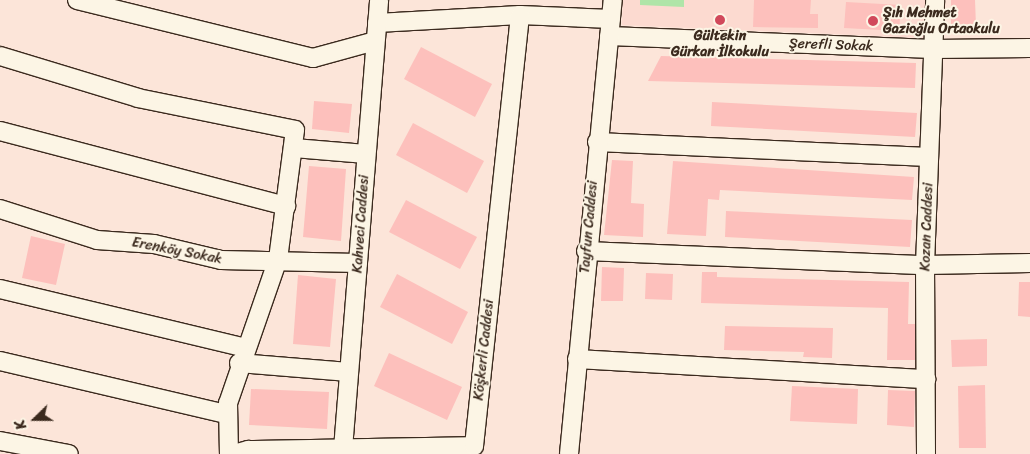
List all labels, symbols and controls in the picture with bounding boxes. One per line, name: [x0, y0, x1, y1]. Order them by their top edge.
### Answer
place label: Şıh Mehmet Gazioğlu Ortaokulu: [883, 5, 1000, 38]
marker: Gültekin Gürkan İlkokulu: [714, 14, 726, 26]
marker: Şıh Mehmet Gazioğlu Ortaokulu: [867, 15, 879, 27]
place label: Gültekin Gürkan İlkokulu: [671, 28, 769, 60]
street label: Şerefli Sokak: [789, 35, 873, 55]
street label: Kahveci Caddesi: [349, 174, 373, 274]
street label: Tayfun Caddesi: [577, 180, 601, 274]
street label: Kozan Caddesi: [917, 183, 937, 271]
street label: Erenköy Sokak: [130, 234, 224, 268]
street label: Köşkerli Caddesi: [470, 299, 498, 401]
north arrow: [10, 394, 60, 444]
text: K: [7, 416, 34, 433]

